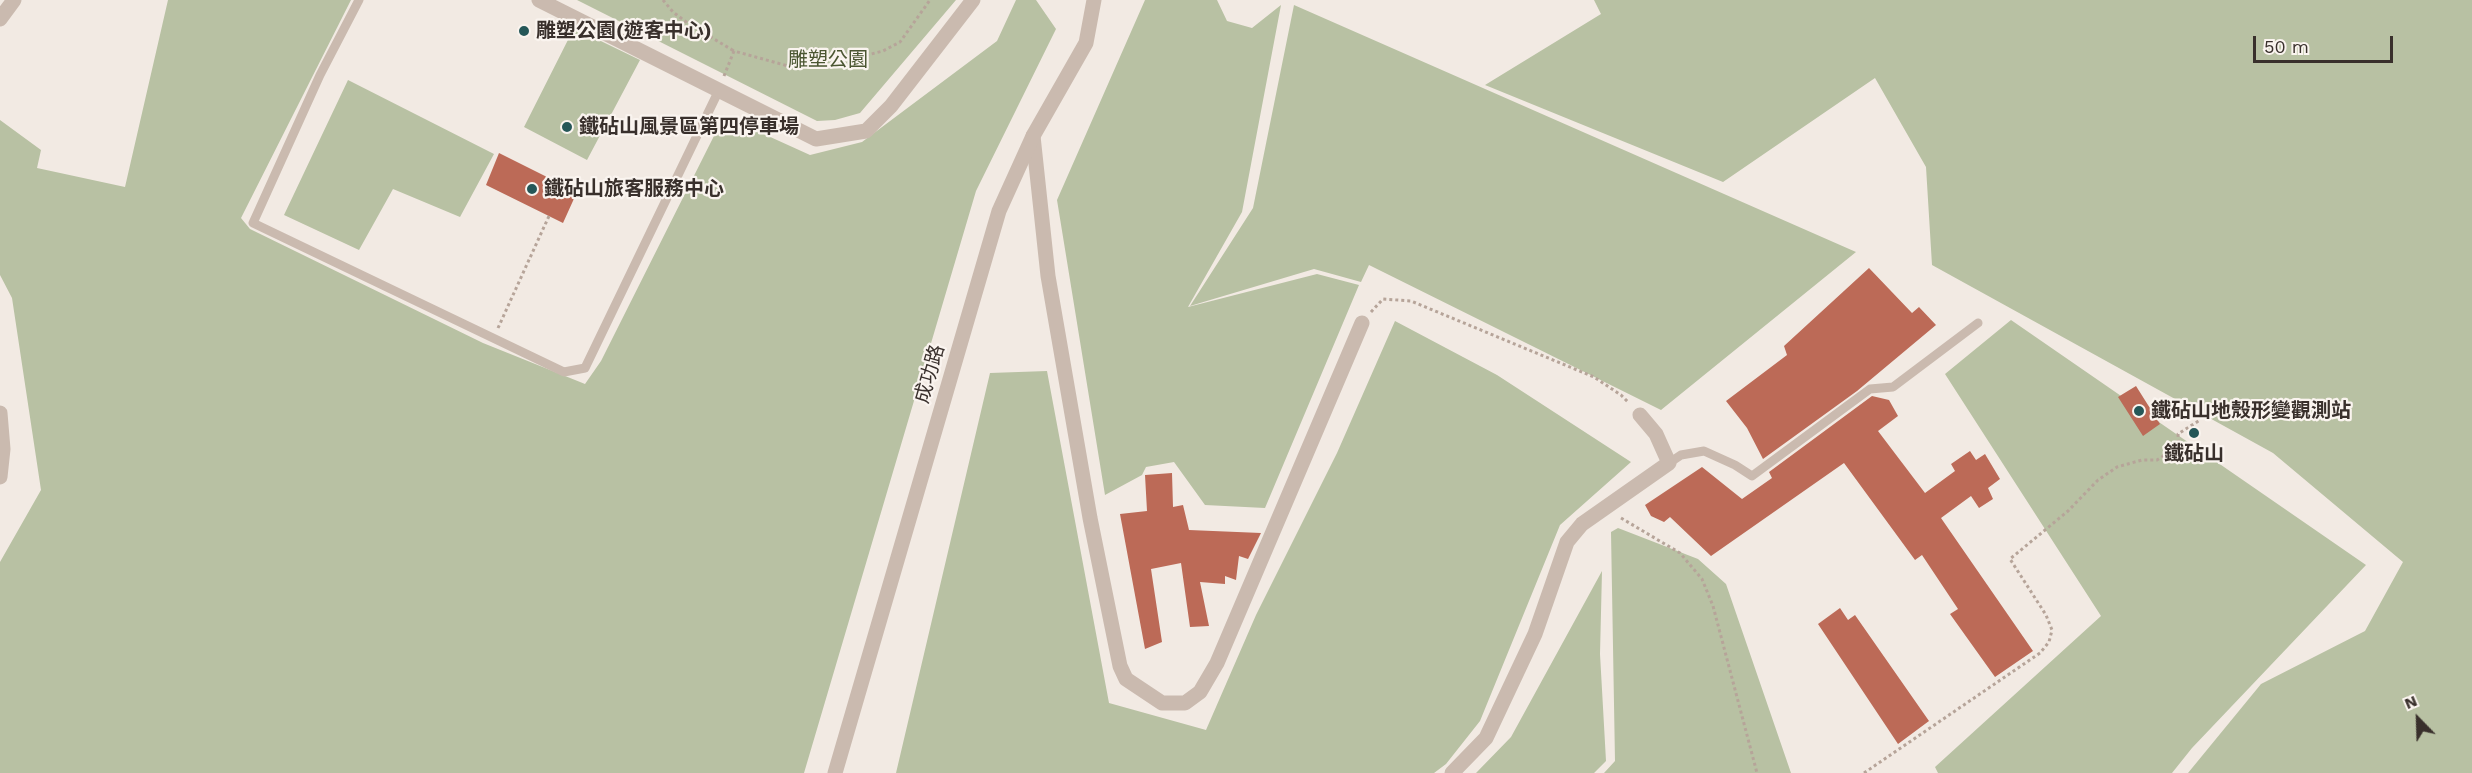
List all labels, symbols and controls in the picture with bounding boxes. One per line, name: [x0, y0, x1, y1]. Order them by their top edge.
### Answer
place label: 雕塑公園(遊客中心): [536, 19, 712, 43]
marker: 雕塑公園(遊客中心): [517, 24, 531, 38]
scale bar: [2256, 24, 2396, 62]
text: 50 m: [2264, 36, 2309, 57]
park label: 雕塑公園: [788, 48, 868, 72]
place label: 鐵砧山風景區第四停車場: [579, 115, 799, 139]
marker: 鐵砧山風景區第四停車場: [560, 120, 574, 134]
place label: 鐵砧山旅客服務中心: [544, 177, 724, 201]
marker: 鐵砧山旅客服務中心: [525, 182, 539, 196]
street label: 成功路: [910, 342, 950, 406]
place label: 鐵砧山地殼形變觀測站: [2151, 399, 2351, 423]
marker: 鐵砧山地殼形變觀測站: [2132, 404, 2146, 418]
marker: 鐵砧山: [2187, 426, 2201, 440]
place label: 鐵砧山: [2164, 442, 2224, 466]
north arrow: [2388, 689, 2448, 749]
text: N: [2402, 691, 2420, 713]

